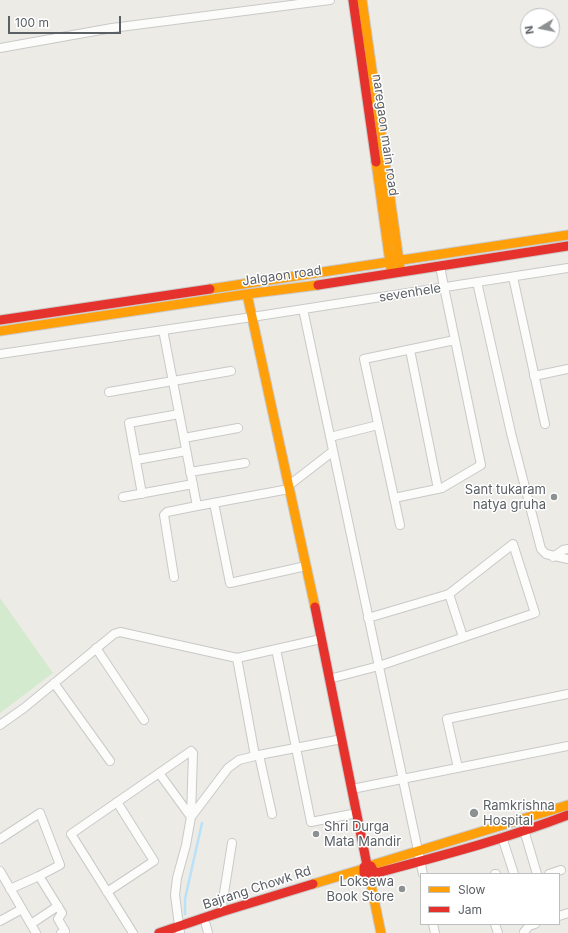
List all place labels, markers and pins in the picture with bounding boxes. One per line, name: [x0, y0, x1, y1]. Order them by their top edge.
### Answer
place label: Sant tukaram natya gruha: [465, 482, 546, 513]
marker: Sant tukaram natya gruha: [549, 492, 559, 502]
place label: Ramkrishna Hospital: [483, 798, 555, 829]
marker: Ramkrishna Hospital: [468, 807, 480, 819]
place label: Shri Durga Mata Mandir: [324, 819, 401, 850]
marker: Shri Durga Mata Mandir: [311, 829, 321, 839]
place label: Loksewa Book Store: [327, 874, 394, 905]
marker: Loksewa Book Store: [397, 884, 407, 894]

